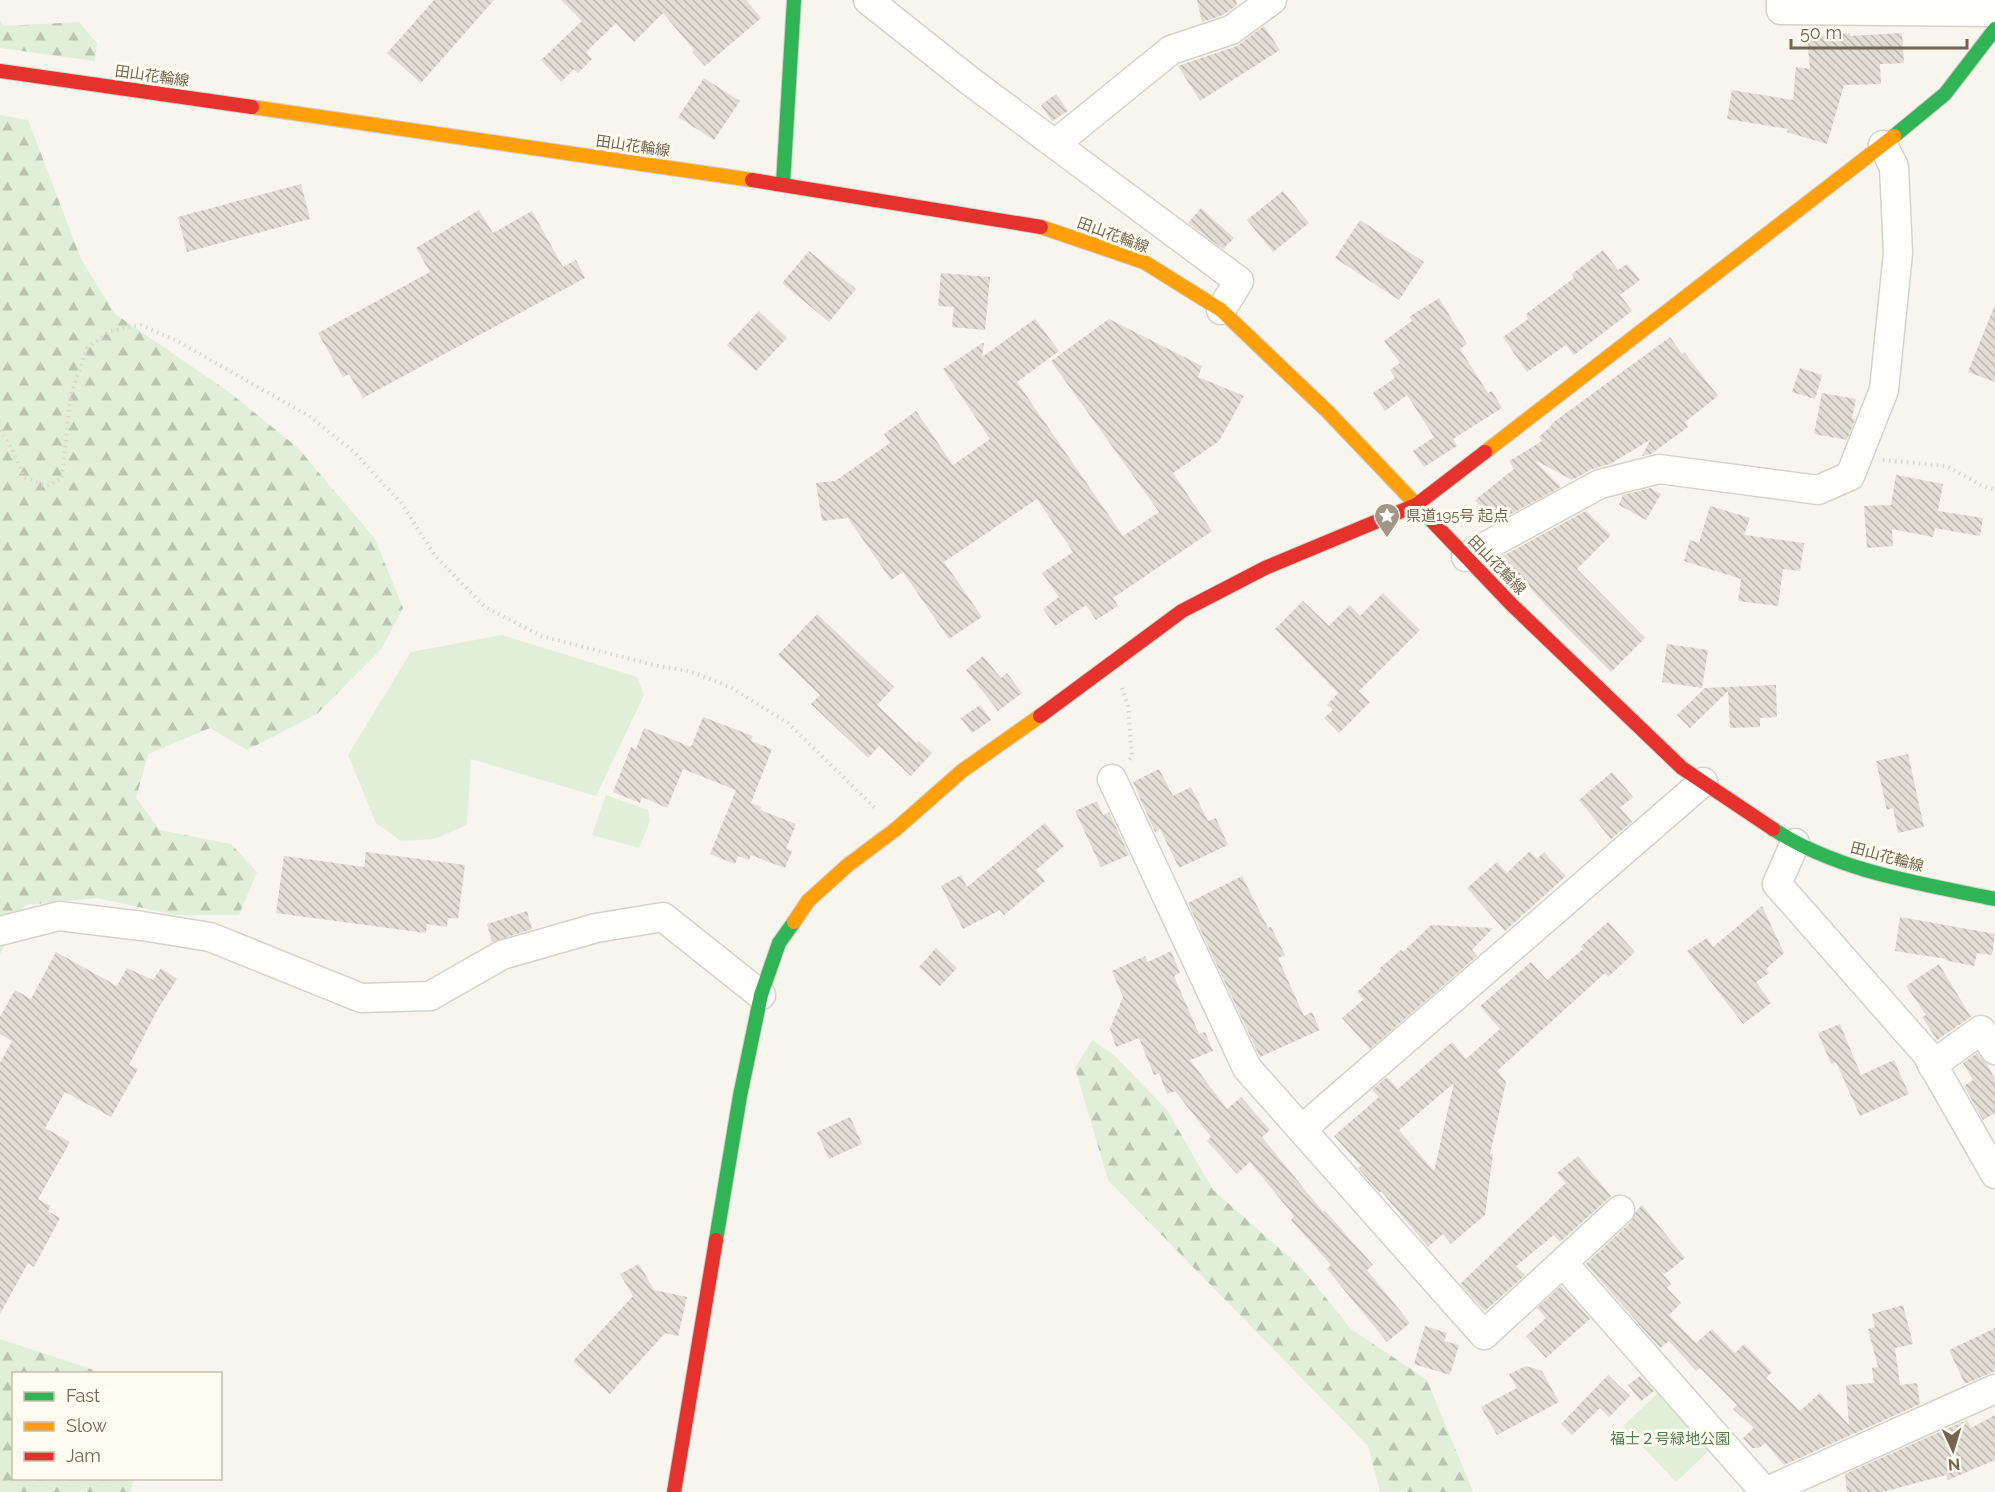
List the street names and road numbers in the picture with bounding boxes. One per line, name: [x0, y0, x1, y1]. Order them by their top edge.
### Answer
street label: 田山花輪線: [114, 62, 190, 90]
street label: 田山花輪線: [595, 132, 671, 160]
street label: 田山花輪線: [1075, 214, 1151, 256]
street label: 田山花輪線: [1464, 532, 1530, 598]
street label: 田山花輪線: [1848, 839, 1926, 875]

